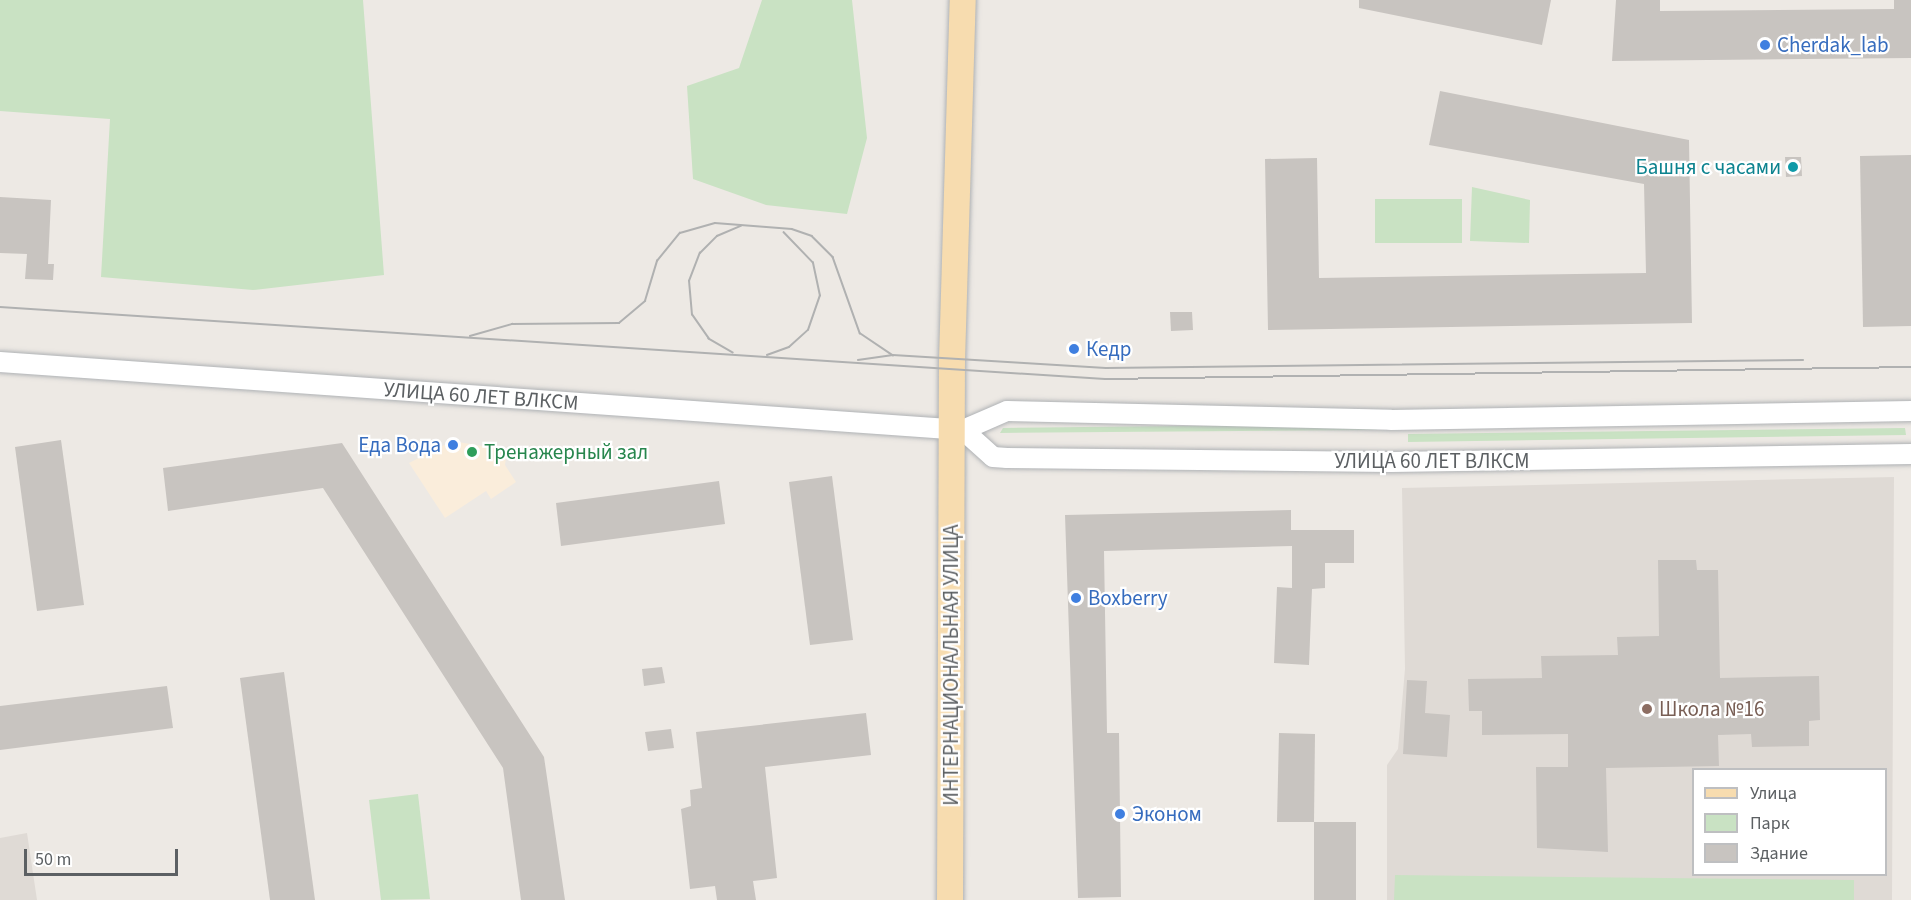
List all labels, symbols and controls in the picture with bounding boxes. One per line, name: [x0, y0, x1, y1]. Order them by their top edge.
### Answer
place label: Cherdak_lab: [1777, 32, 1889, 58]
marker: Cherdak_lab: [1758, 38, 1772, 52]
place label: Башня с часами: [1635, 154, 1781, 180]
marker: Башня с часами: [1786, 160, 1800, 174]
place label: Кедр: [1086, 336, 1131, 362]
marker: Кедр: [1067, 342, 1081, 356]
street label: УЛИЦА 60 ЛЕТ ВЛКСМ: [383, 377, 579, 415]
place label: Еда Вода: [358, 432, 441, 458]
marker: Еда Вода: [446, 438, 460, 452]
place label: Тренажерный зал: [484, 439, 648, 465]
marker: Тренажерный зал: [465, 445, 479, 459]
street label: УЛИЦА 60 ЛЕТ ВЛКСМ: [1334, 448, 1530, 474]
street label: ИНТЕРНАЦИОНАЛЬНАЯ УЛИЦА: [938, 524, 964, 806]
place label: Boxberry: [1088, 585, 1168, 611]
marker: Boxberry: [1069, 591, 1083, 605]
place label: Школа №16: [1659, 696, 1764, 722]
marker: Школа №16: [1640, 702, 1654, 716]
legend: [1692, 768, 1887, 876]
text: Улица: [1750, 781, 1797, 806]
place label: Эконом: [1132, 801, 1202, 827]
marker: Эконом: [1113, 807, 1127, 821]
text: Парк: [1750, 811, 1790, 836]
scale bar: [27, 837, 182, 875]
text: Здание: [1750, 841, 1808, 866]
text: 50 m: [35, 847, 71, 872]

